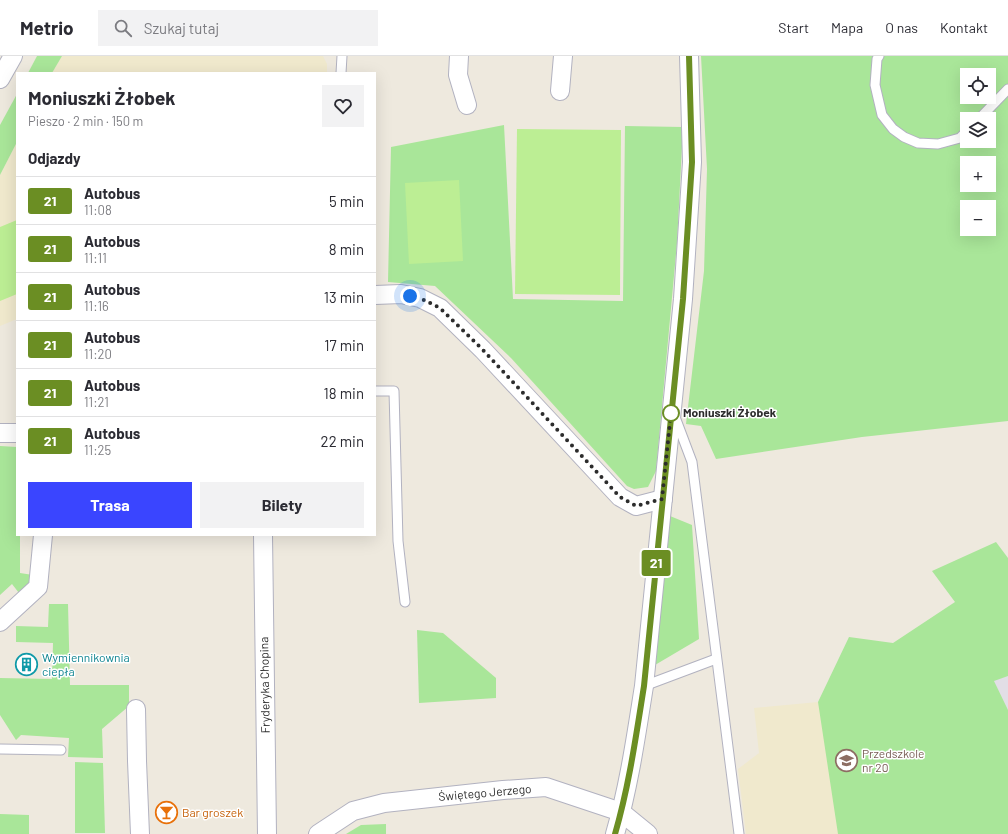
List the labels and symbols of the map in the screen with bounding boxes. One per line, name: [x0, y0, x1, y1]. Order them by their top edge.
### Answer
your location: [400, 286, 420, 306]
marker: Moniuszki Żłobek: [662, 404, 680, 422]
place label: Moniuszki Żłobek: [683, 405, 777, 419]
line badge: 21: [638, 550, 674, 576]
street label: Fryderyka Chopina: [256, 636, 272, 734]
place label: Wymiennikownia ciepła: [42, 650, 130, 678]
building icon: Wymiennikownia ciepła: [13, 652, 39, 678]
place label: Przedszkole nr 20: [862, 746, 924, 774]
school or university icon: Przedszkole nr 20: [834, 748, 860, 774]
street label: Świętego Jerzego: [438, 781, 532, 803]
bar icon: Bar groszek: [154, 800, 180, 826]
place label: Bar groszek: [182, 805, 243, 819]

